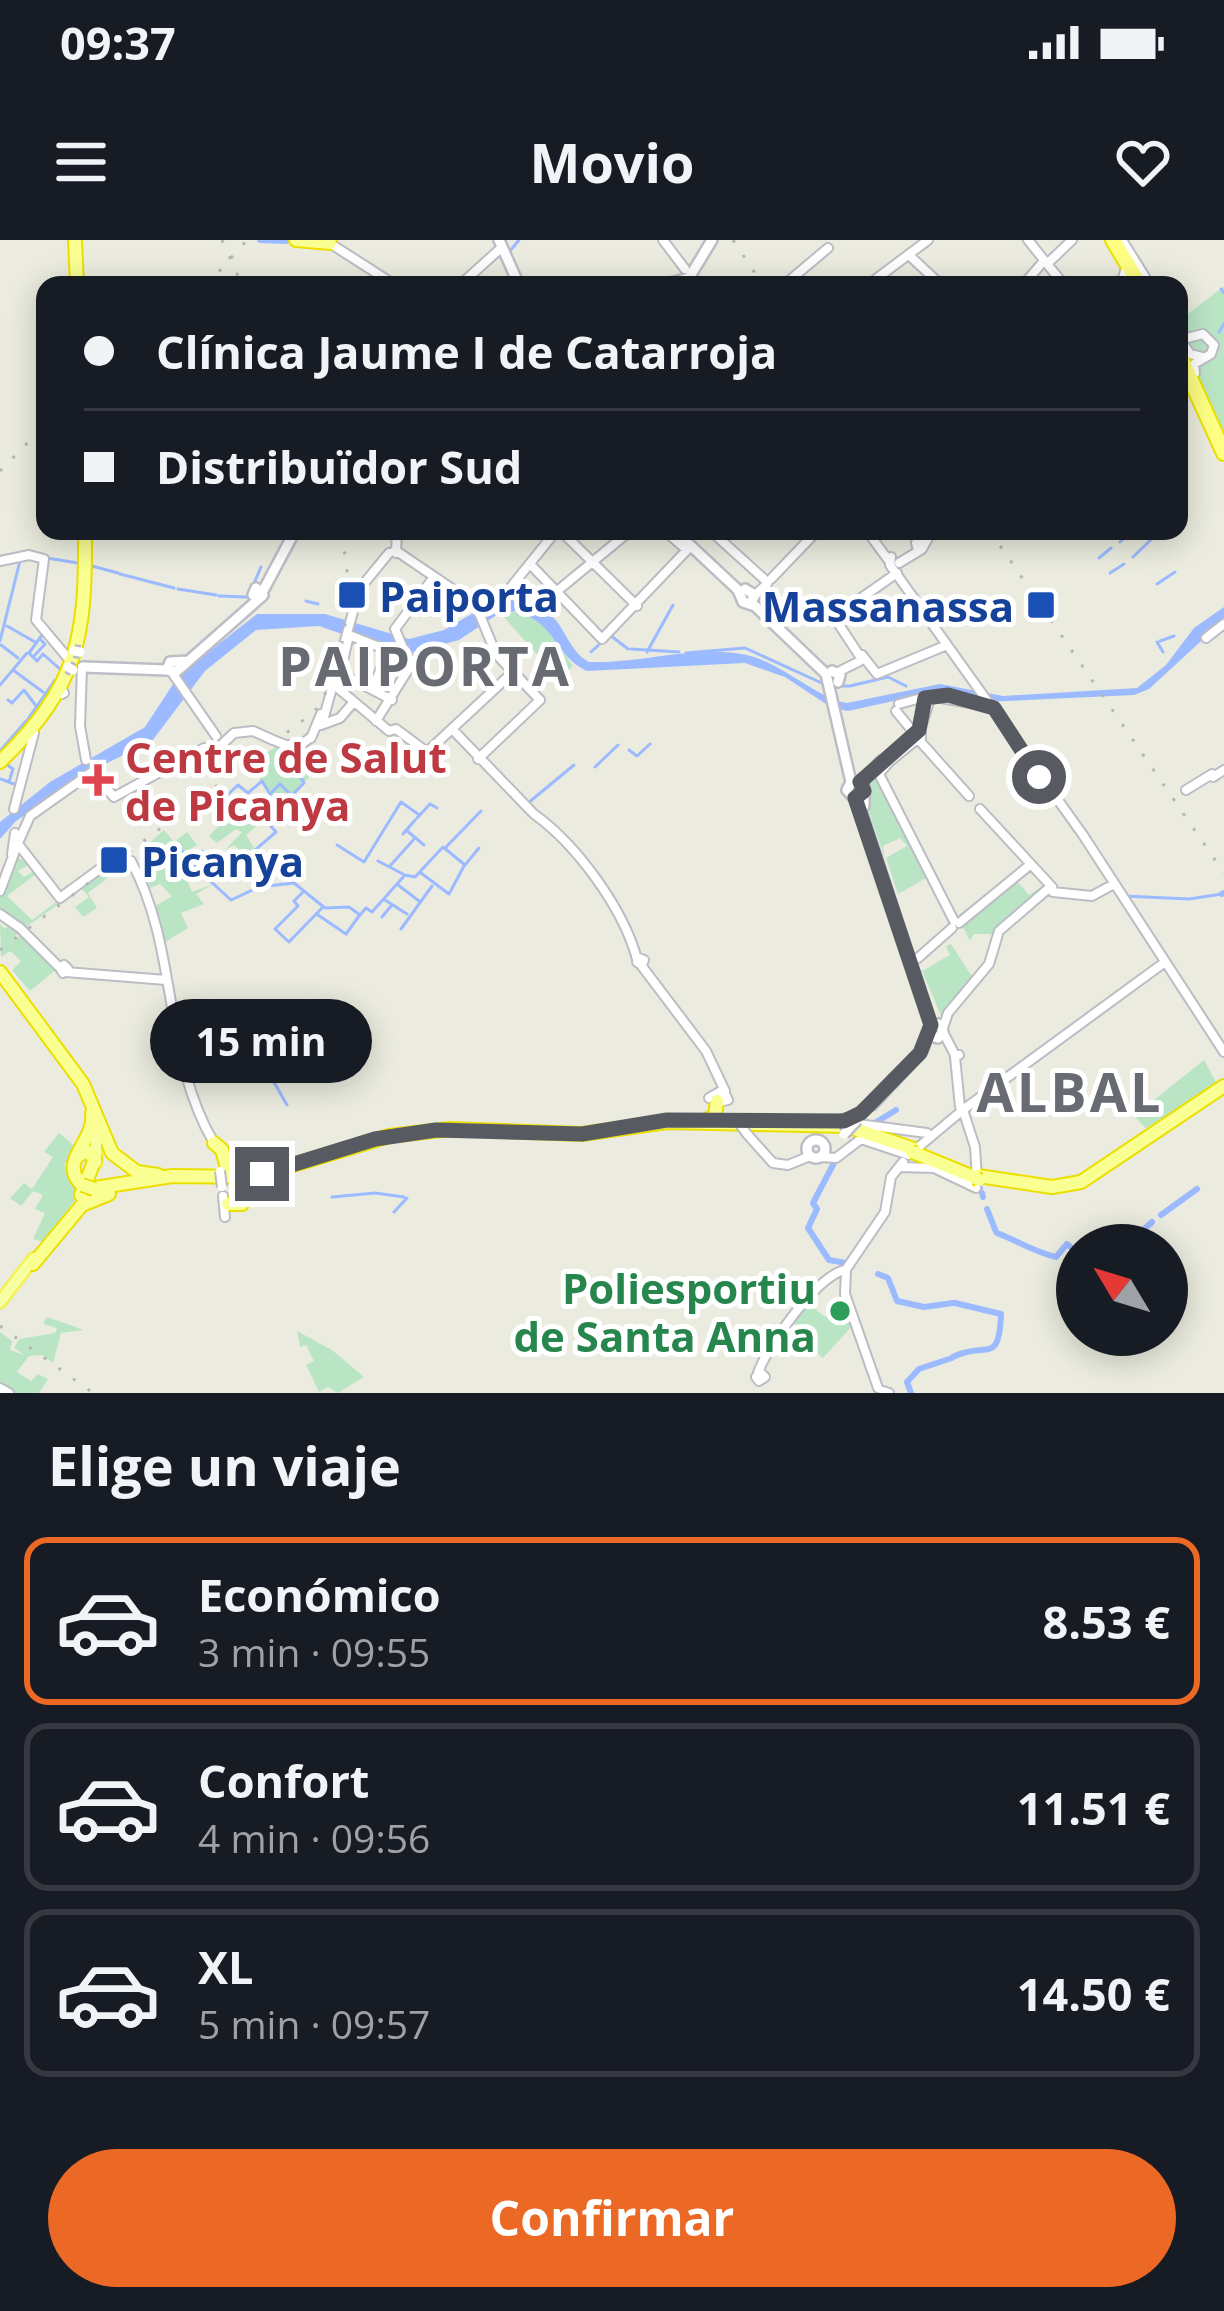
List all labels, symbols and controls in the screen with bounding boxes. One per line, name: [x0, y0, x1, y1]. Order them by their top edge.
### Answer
text: 09:37: [60, 12, 176, 73]
text: Movio: [530, 125, 694, 199]
icon: menu: [48, 129, 114, 195]
icon: heart: [1110, 129, 1176, 195]
text: Clínica Jaume I de Catarroja: [156, 321, 777, 382]
text: Distribuïdor Sud: [156, 436, 522, 497]
place label: Paiporta: [379, 567, 559, 624]
place label: Massanassa: [762, 577, 1014, 634]
marker: Paiporta: [336, 579, 368, 611]
marker: Massanassa: [1025, 589, 1057, 621]
district label: PAIPORTA: [278, 628, 572, 702]
place label: Centre de Salut de Picanya: [125, 728, 447, 833]
route start: [1012, 750, 1066, 804]
marker: Centre de Salut de Picanya: [82, 764, 114, 796]
place label: Picanya: [141, 832, 304, 889]
marker: Picanya: [98, 844, 130, 876]
callout: 15 min: [151, 1000, 373, 1084]
text: 15 min: [196, 1014, 326, 1067]
district label: ALBAL: [977, 1054, 1163, 1128]
route end: [235, 1147, 289, 1201]
north arrow: [1056, 1224, 1188, 1356]
map controls: [1056, 1224, 1188, 1356]
place label: Poliesportiu de Santa Anna: [514, 1259, 816, 1364]
marker: Poliesportiu de Santa Anna: [827, 1298, 853, 1324]
text: Elige un viaje: [48, 1428, 401, 1502]
text: Económico: [198, 1564, 441, 1625]
icon: car: [54, 1567, 162, 1675]
text: 8.53 €: [1043, 1591, 1170, 1652]
text: 3 min · 09:55: [198, 1625, 430, 1678]
text: Confort: [198, 1750, 369, 1811]
icon: car: [54, 1753, 162, 1861]
text: 11.51 €: [1017, 1777, 1170, 1838]
text: 4 min · 09:56: [198, 1811, 430, 1864]
text: XL: [198, 1936, 253, 1997]
icon: car: [54, 1939, 162, 2047]
text: 14.50 €: [1017, 1963, 1170, 2024]
text: 5 min · 09:57: [198, 1997, 430, 2050]
button: Confirmar: [48, 2149, 1176, 2287]

